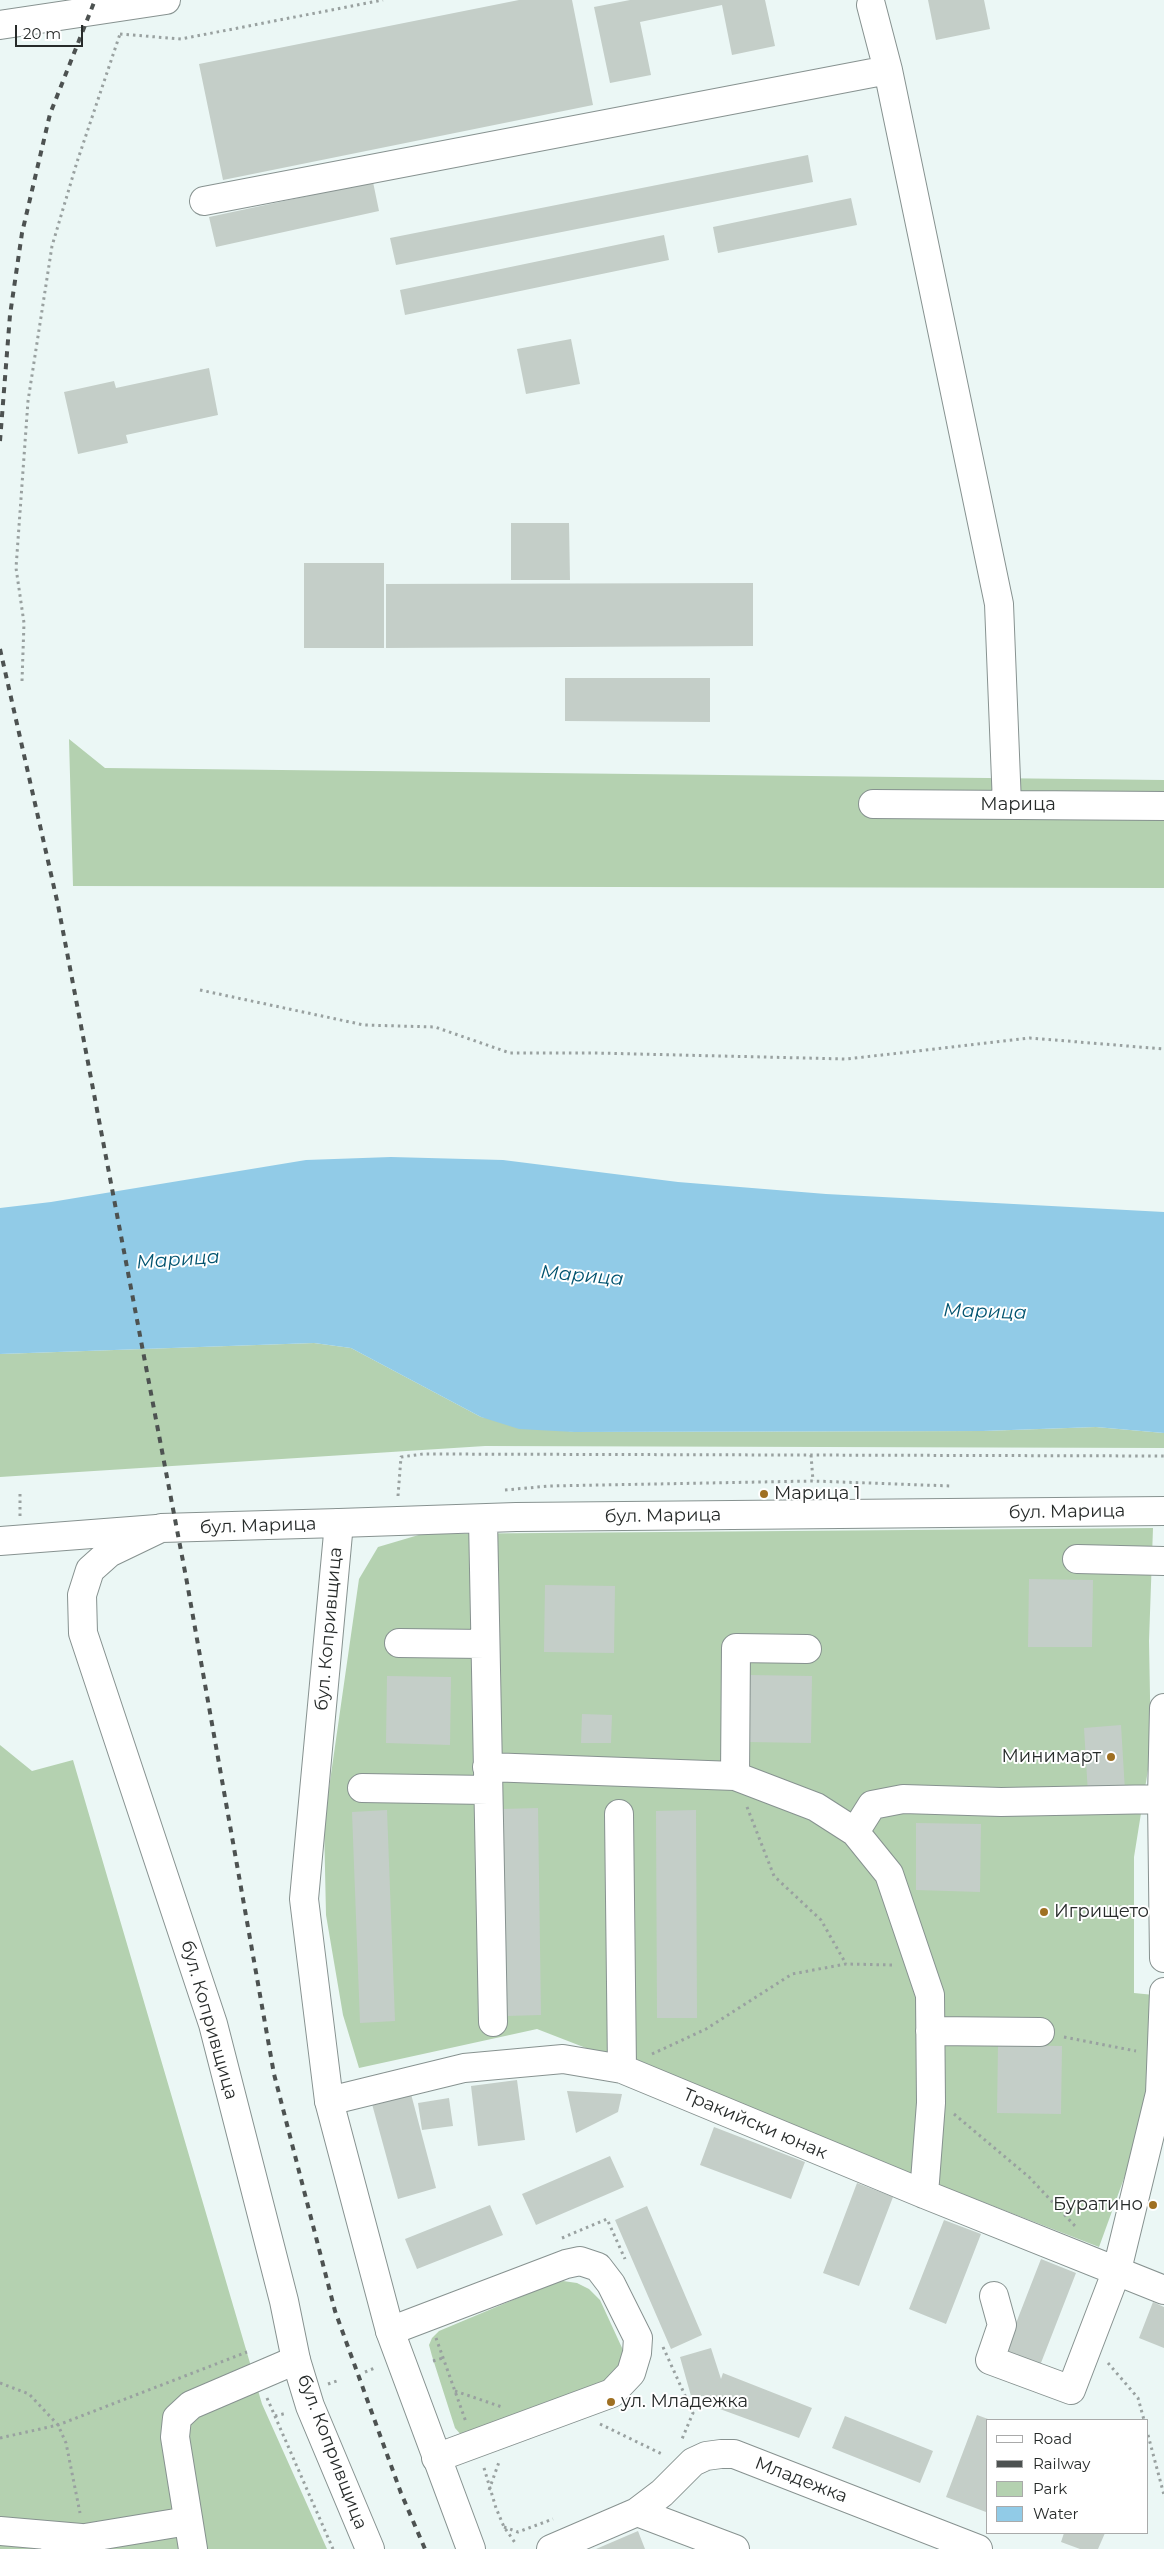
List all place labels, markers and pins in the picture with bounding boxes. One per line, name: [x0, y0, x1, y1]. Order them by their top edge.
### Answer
place label: Марица 1: [774, 1483, 861, 1505]
marker: Марица 1: [758, 1488, 770, 1500]
place label: Минимарт: [1002, 1746, 1101, 1768]
marker: Минимарт: [1105, 1751, 1117, 1763]
place label: Игрището: [1054, 1901, 1149, 1923]
marker: Игрището: [1038, 1906, 1050, 1918]
place label: Буратино: [1053, 2194, 1143, 2216]
marker: Буратино: [1147, 2199, 1159, 2211]
place label: ул. Младежка: [621, 2391, 748, 2413]
marker: ул. Младежка: [605, 2396, 617, 2408]

